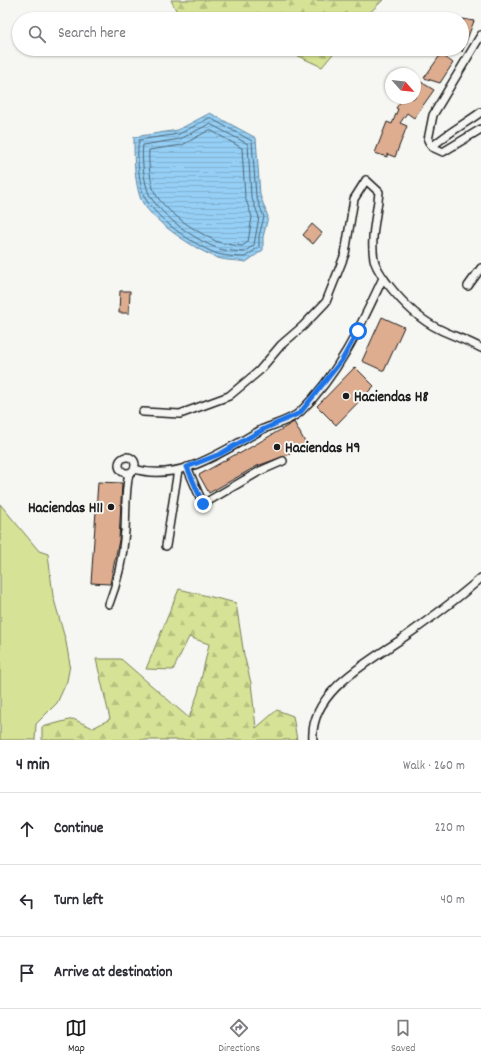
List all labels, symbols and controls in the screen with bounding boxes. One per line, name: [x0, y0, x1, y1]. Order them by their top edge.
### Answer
search box: [12, 12, 469, 56]
icon: search: [26, 23, 48, 45]
text: Search here: [58, 23, 126, 45]
north arrow: [385, 68, 421, 104]
route start: [349, 322, 367, 340]
place label: Haciendas H8: [354, 387, 429, 409]
marker: Haciendas H8: [341, 391, 351, 401]
place label: Haciendas H9: [285, 438, 360, 460]
marker: Haciendas H9: [272, 442, 282, 452]
route end: [194, 495, 212, 513]
place label: Haciendas H11: [28, 498, 103, 520]
marker: Haciendas H11: [106, 502, 116, 512]
text: 4 min: [16, 754, 50, 778]
text: Walk · 260 m: [403, 757, 465, 776]
icon: ahead: [16, 818, 38, 840]
text: Continue: [54, 818, 103, 840]
text: 220 m: [435, 819, 465, 838]
icon: left: [16, 890, 38, 912]
text: Turn left: [54, 890, 103, 912]
text: 40 m: [441, 891, 465, 910]
icon: arrive: [16, 962, 38, 984]
text: Arrive at destination: [54, 962, 172, 984]
tab: Map: [65, 1017, 87, 1057]
tab: Directions: [218, 1017, 260, 1057]
tab: Saved: [391, 1017, 416, 1057]

